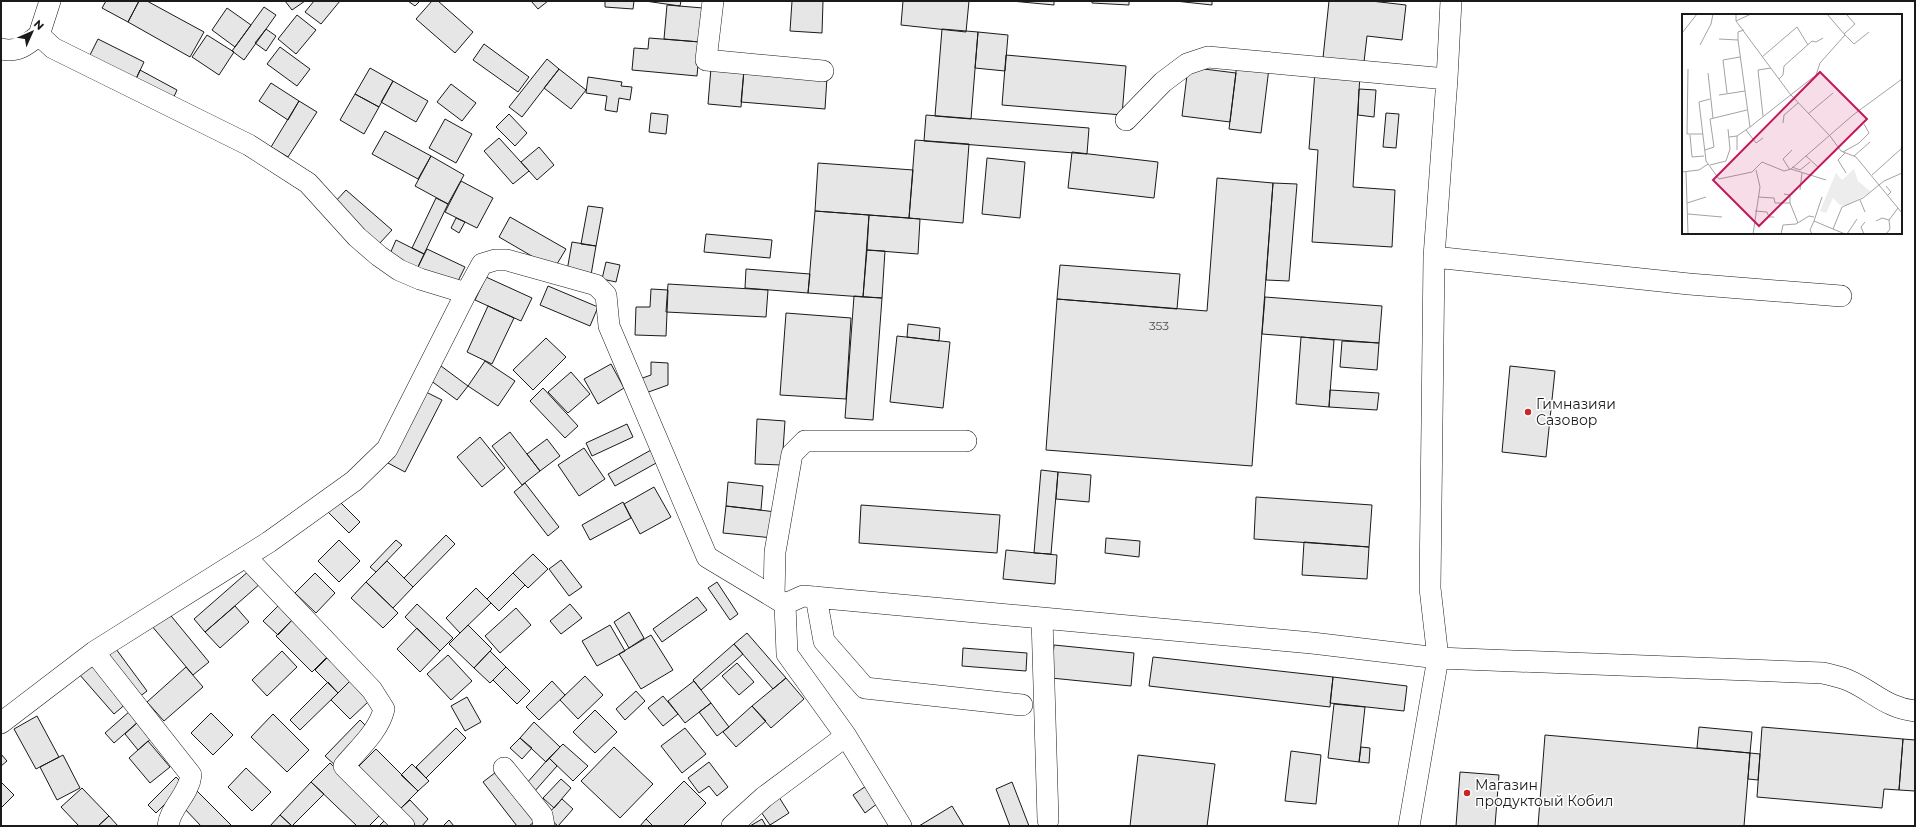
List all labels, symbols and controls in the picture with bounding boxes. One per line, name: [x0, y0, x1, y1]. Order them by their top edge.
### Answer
north arrow: [12, 12, 52, 52]
inset map: [1682, 14, 1902, 234]
text: N: [31, 17, 47, 33]
house number: 353: [1149, 318, 1169, 333]
place label: Гимназияи Сазовор: [1536, 395, 1616, 429]
marker: Гимназияи Сазовор: [1523, 407, 1533, 417]
place label: Магазин продуктоый Кобил: [1475, 776, 1613, 810]
marker: Магазин продуктоый Кобил: [1462, 788, 1472, 798]

